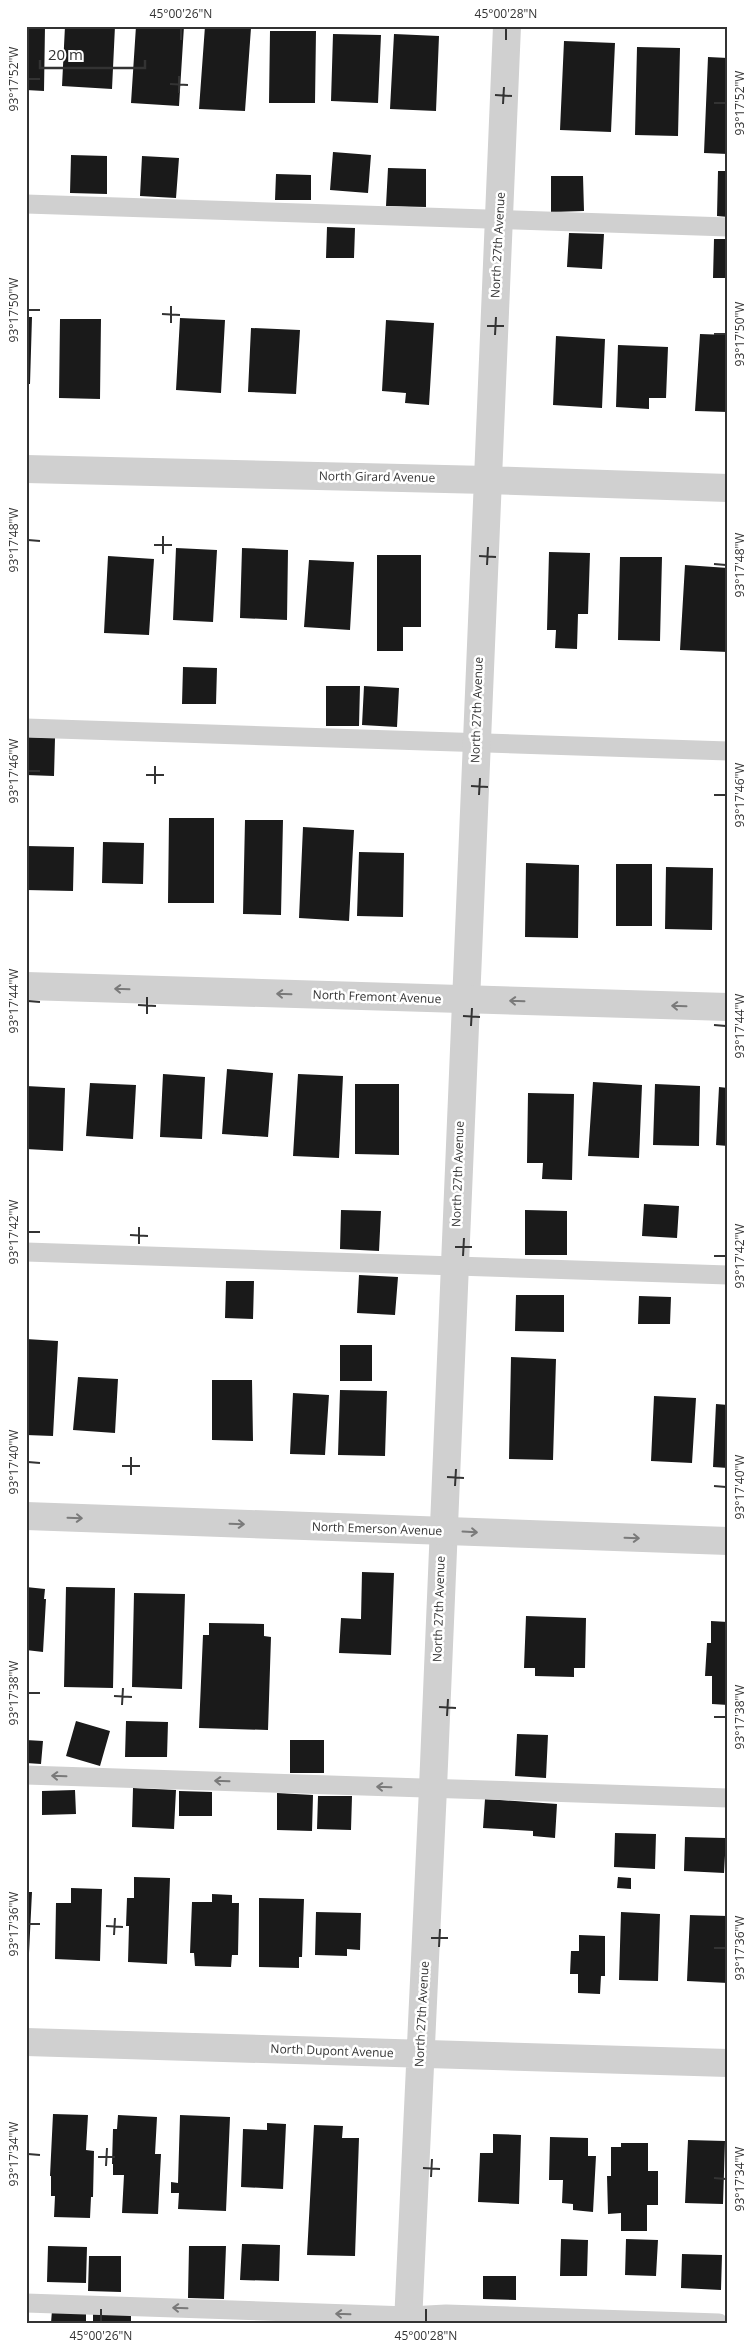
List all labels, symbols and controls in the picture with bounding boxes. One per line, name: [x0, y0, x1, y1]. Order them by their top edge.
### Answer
text: 45°00'26"N: [150, 5, 212, 22]
text: 45°00'28"N: [475, 5, 537, 22]
scale bar: [40, 38, 145, 70]
text: 20 m: [48, 44, 83, 64]
text: 93°17'52"W: [5, 47, 22, 111]
text: 93°17'52"W: [731, 71, 748, 135]
street label: North 27th Avenue: [486, 191, 509, 298]
text: 93°17'50"W: [5, 278, 22, 342]
text: 93°17'50"W: [731, 302, 748, 366]
street label: North Girard Avenue: [319, 467, 436, 486]
text: 93°17'48"W: [5, 508, 22, 572]
text: 93°17'48"W: [731, 533, 748, 597]
street label: North 27th Avenue: [466, 656, 487, 763]
text: 93°17'46"W: [5, 739, 22, 803]
text: 93°17'46"W: [731, 763, 748, 827]
text: 93°17'44"W: [5, 969, 22, 1033]
one-way arrow: [114, 984, 130, 994]
street label: North Fremont Avenue: [312, 986, 442, 1007]
one-way arrow: [276, 989, 292, 998]
text: 93°17'44"W: [731, 994, 748, 1058]
one-way arrow: [509, 996, 525, 1006]
one-way arrow: [671, 1001, 688, 1011]
street label: North 27th Avenue: [447, 1120, 468, 1227]
text: 93°17'42"W: [5, 1200, 22, 1264]
text: 93°17'42"W: [731, 1224, 748, 1288]
text: 93°17'40"W: [5, 1430, 22, 1494]
text: 93°17'40"W: [731, 1455, 748, 1519]
one-way arrow: [66, 1513, 83, 1523]
street label: North Emerson Avenue: [311, 1518, 443, 1539]
one-way arrow: [229, 1519, 245, 1529]
one-way arrow: [461, 1528, 477, 1537]
one-way arrow: [624, 1533, 640, 1542]
street label: North 27th Avenue: [428, 1555, 449, 1662]
text: 93°17'38"W: [5, 1661, 22, 1725]
text: 93°17'38"W: [731, 1685, 748, 1749]
one-way arrow: [52, 1771, 68, 1780]
one-way arrow: [214, 1777, 230, 1786]
one-way arrow: [377, 1782, 393, 1791]
text: 93°17'36"W: [5, 1892, 22, 1956]
text: 93°17'36"W: [731, 1916, 748, 1980]
street label: North 27th Avenue: [410, 1960, 433, 2067]
street label: North Dupont Avenue: [270, 2040, 394, 2061]
text: 93°17'34"W: [5, 2122, 22, 2186]
text: 93°17'34"W: [731, 2147, 748, 2211]
one-way arrow: [172, 2303, 188, 2313]
one-way arrow: [335, 2309, 351, 2318]
text: 45°00'26"N: [70, 2327, 132, 2344]
text: 45°00'28"N: [395, 2327, 457, 2344]

